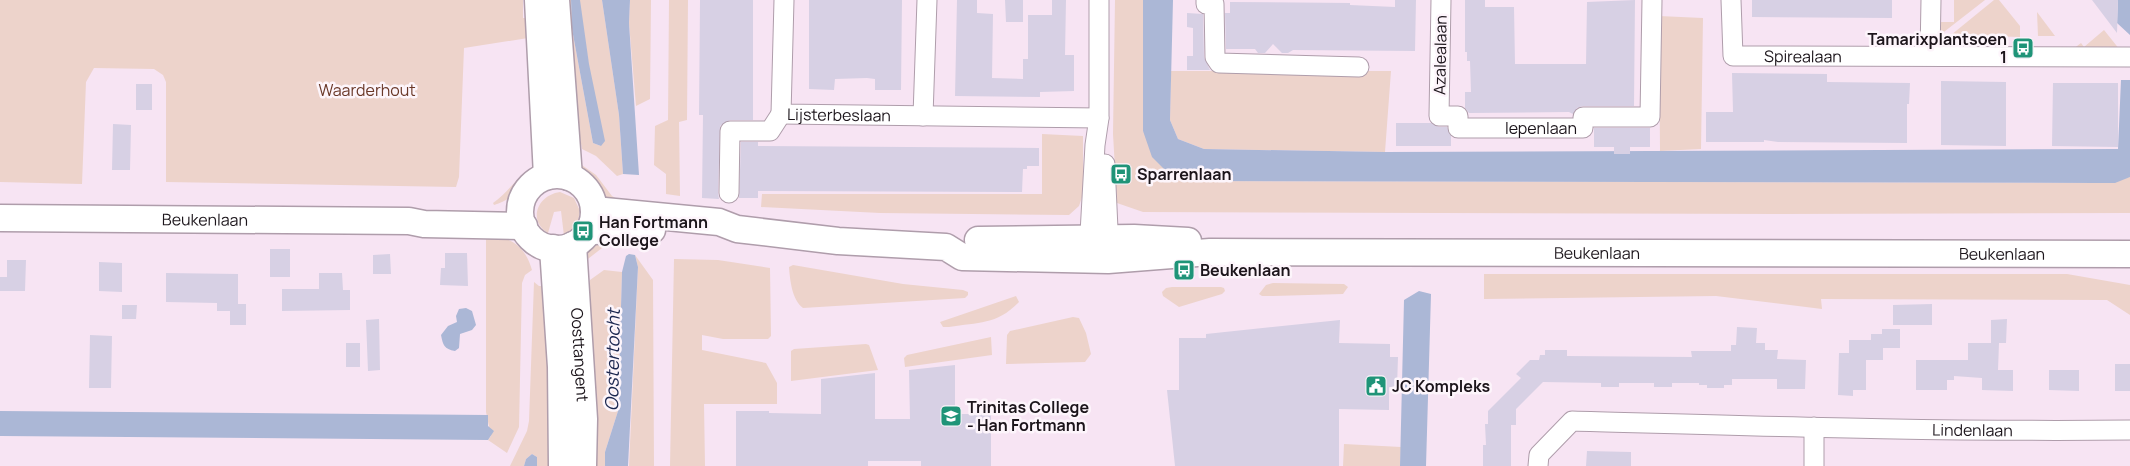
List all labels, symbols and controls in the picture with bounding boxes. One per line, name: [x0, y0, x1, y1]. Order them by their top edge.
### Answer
street label: Azalealaan: [1428, 15, 1452, 95]
place label: Tamarixplantsoen 1: [1867, 28, 2007, 68]
bus stop icon: Tamarixplantsoen 1: [2011, 36, 2035, 60]
street label: Spirealaan: [1764, 45, 1842, 67]
park label: Waarderhout: [318, 79, 416, 101]
street label: Lijsterbeslaan: [787, 103, 891, 126]
street label: Iepenlaan: [1505, 117, 1577, 139]
bus stop icon: Sparrenlaan: [1109, 162, 1133, 186]
place label: Sparrenlaan: [1137, 163, 1232, 185]
street label: Beukenlaan: [162, 208, 248, 231]
place label: Han Fortmann College: [599, 211, 708, 251]
bus stop icon: Han Fortmann College: [571, 219, 595, 243]
street label: Beukenlaan: [1554, 242, 1640, 264]
street label: Beukenlaan: [1959, 243, 2045, 265]
bus stop icon: Beukenlaan: [1172, 258, 1196, 282]
place label: Beukenlaan: [1200, 259, 1291, 281]
street label: Oosttangent: [566, 307, 594, 402]
water label: Oostertocht: [599, 307, 625, 411]
public building icon: JC Kompleks: [1364, 374, 1388, 398]
place label: JC Kompleks: [1392, 375, 1490, 397]
place label: Trinitas College - Han Fortmann: [967, 396, 1089, 436]
school or university icon: Trinitas College - Han Fortmann: [939, 404, 963, 428]
street label: Lindenlaan: [1932, 419, 2013, 441]

